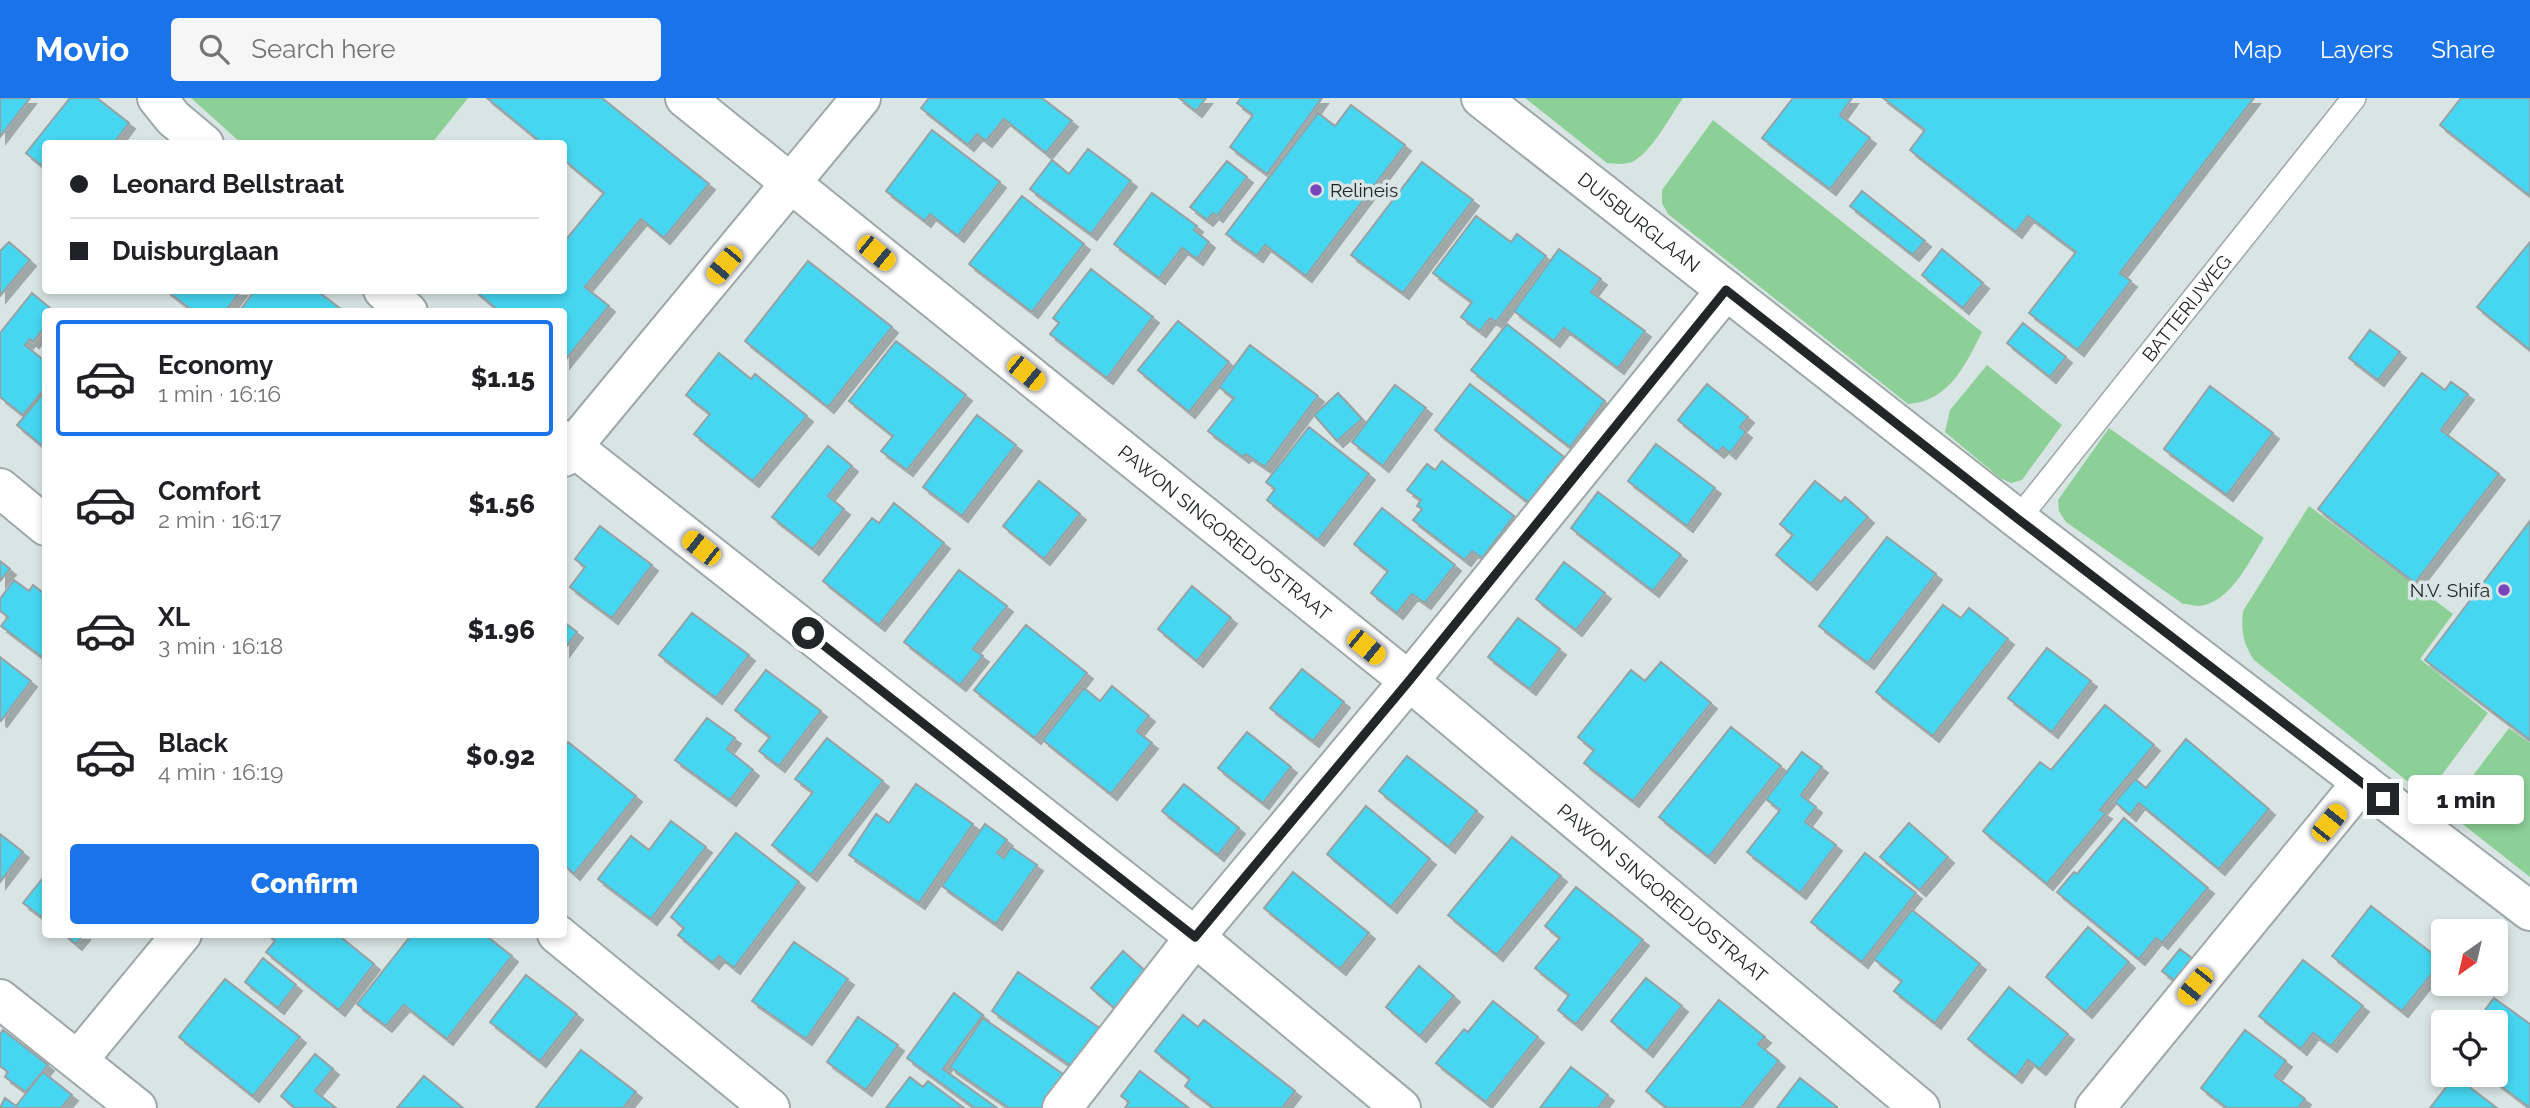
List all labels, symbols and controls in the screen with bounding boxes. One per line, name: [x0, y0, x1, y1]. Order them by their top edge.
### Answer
search box: [171, 18, 661, 81]
text: Movio: [35, 30, 129, 69]
icon: search: [195, 30, 233, 68]
text: Search here: [251, 34, 396, 64]
text: Map: [2233, 35, 2282, 64]
text: Layers: [2320, 35, 2393, 64]
text: Share: [2431, 35, 2495, 64]
street label: DUISBURGLAAN: [1574, 167, 1704, 277]
text: Leonard Bellstraat: [112, 169, 344, 199]
place label: Relineis: [1330, 179, 1398, 201]
marker: Relineis: [1308, 182, 1324, 198]
car: [854, 232, 899, 274]
text: Duisburglaan: [112, 236, 279, 266]
car: [703, 242, 746, 288]
street label: BATTERIJWEG: [2137, 250, 2235, 366]
icon: car: [74, 347, 137, 410]
text: Economy: [158, 350, 273, 380]
car: [1004, 352, 1049, 394]
text: $1.15: [471, 363, 535, 393]
text: 1 min · 16:16: [158, 380, 281, 407]
street label: PAWON SINGOREDJOSTRAAT: [1114, 440, 1336, 625]
icon: car: [74, 473, 137, 536]
text: Comfort: [158, 476, 261, 506]
text: $1.56: [468, 489, 535, 519]
text: 2 min · 16:17: [158, 506, 282, 533]
car: [678, 527, 725, 569]
place label: N.V. Shifa: [2410, 579, 2490, 601]
marker: N.V. Shifa: [2496, 582, 2512, 598]
icon: car: [74, 599, 137, 662]
text: XL: [158, 602, 190, 632]
text: $1.96: [468, 615, 535, 645]
route start: [792, 617, 824, 649]
car: [1344, 626, 1389, 668]
text: 3 min · 16:18: [158, 632, 283, 659]
icon: car: [74, 725, 137, 788]
text: Black: [158, 728, 228, 758]
text: $0.92: [466, 741, 535, 771]
text: 4 min · 16:19: [158, 758, 283, 785]
callout: 1 min: [2408, 774, 2523, 824]
route end: [2367, 783, 2399, 815]
text: 1 min: [2436, 786, 2496, 813]
street label: PAWON SINGOREDJOSTRAAT: [1553, 799, 1772, 987]
car: [2308, 800, 2351, 846]
button: Confirm: [70, 844, 539, 924]
north arrow: [2431, 919, 2508, 996]
map controls: [2431, 919, 2508, 1087]
car: [2174, 963, 2217, 1009]
button: locate: [2431, 1010, 2508, 1087]

